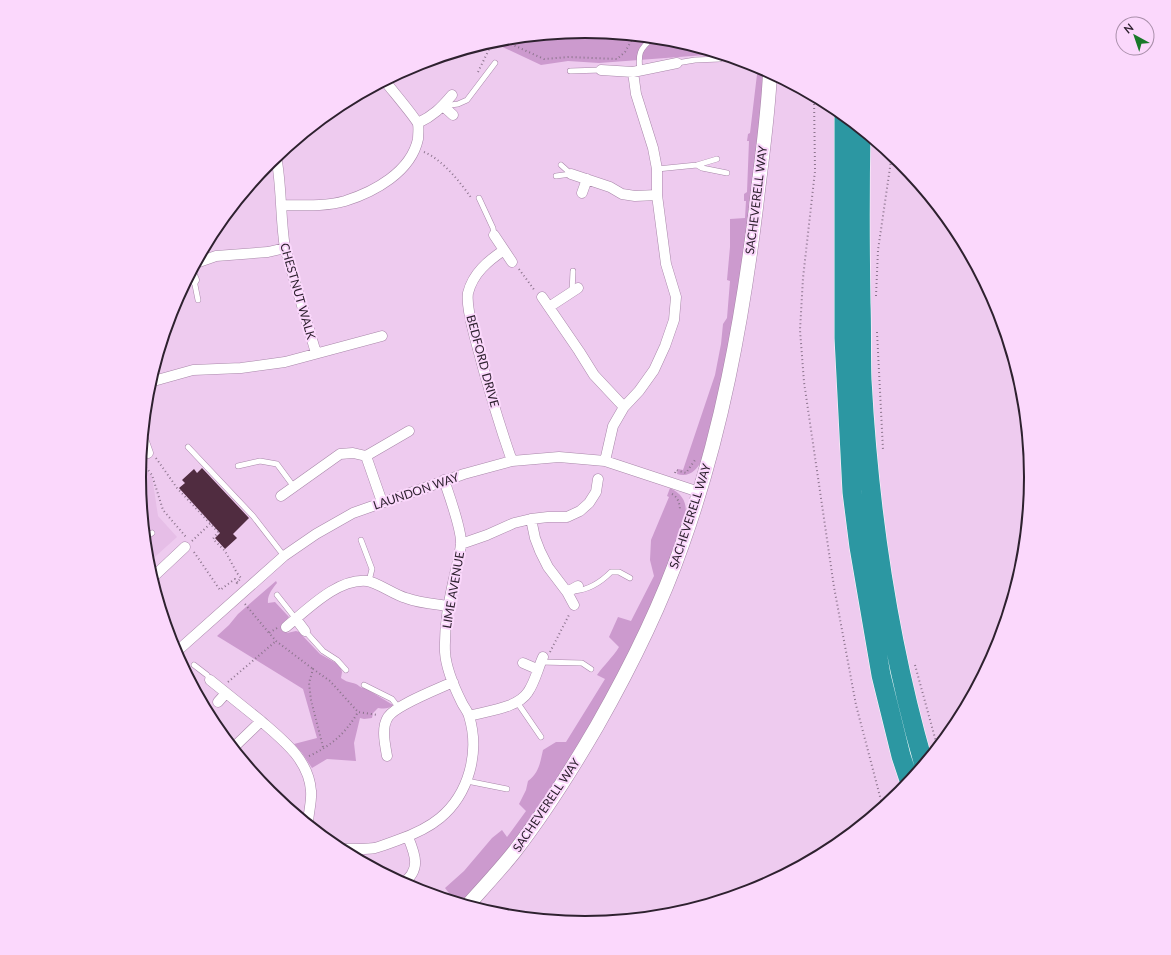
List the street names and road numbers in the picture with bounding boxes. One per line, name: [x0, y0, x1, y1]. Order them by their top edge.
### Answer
street label: SACHEVERELL WAY: [742, 144, 770, 255]
street label: CHESTNUT WALK: [277, 241, 319, 341]
street label: BEDFORD DRIVE: [463, 313, 503, 409]
street label: SACHEVERELL WAY: [666, 461, 714, 570]
street label: LAUNDON WAY: [371, 469, 461, 513]
street label: LIME AVENUE: [439, 550, 467, 630]
street label: SACHEVERELL WAY: [509, 755, 583, 855]

